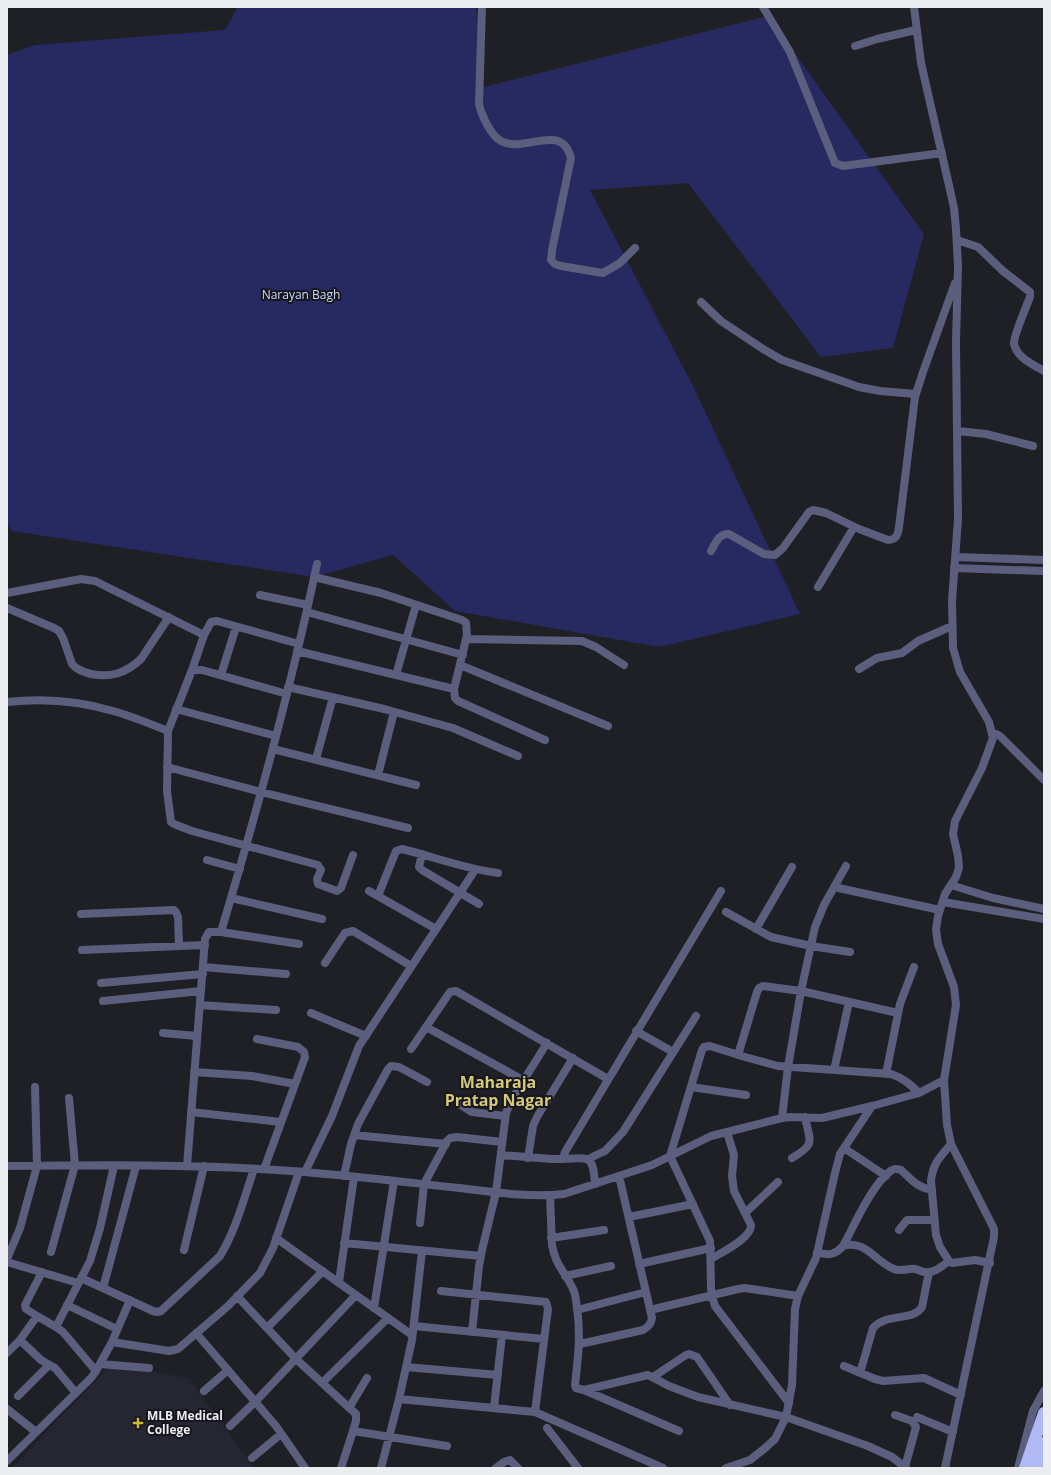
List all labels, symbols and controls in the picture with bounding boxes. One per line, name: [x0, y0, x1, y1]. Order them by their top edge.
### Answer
park label: Narayan Bagh: [262, 286, 340, 303]
district label: Maharaja Pratap Nagar: [445, 1071, 551, 1111]
place label: MLB Medical College: [147, 1407, 223, 1438]
marker: MLB Medical College: [132, 1417, 144, 1429]

